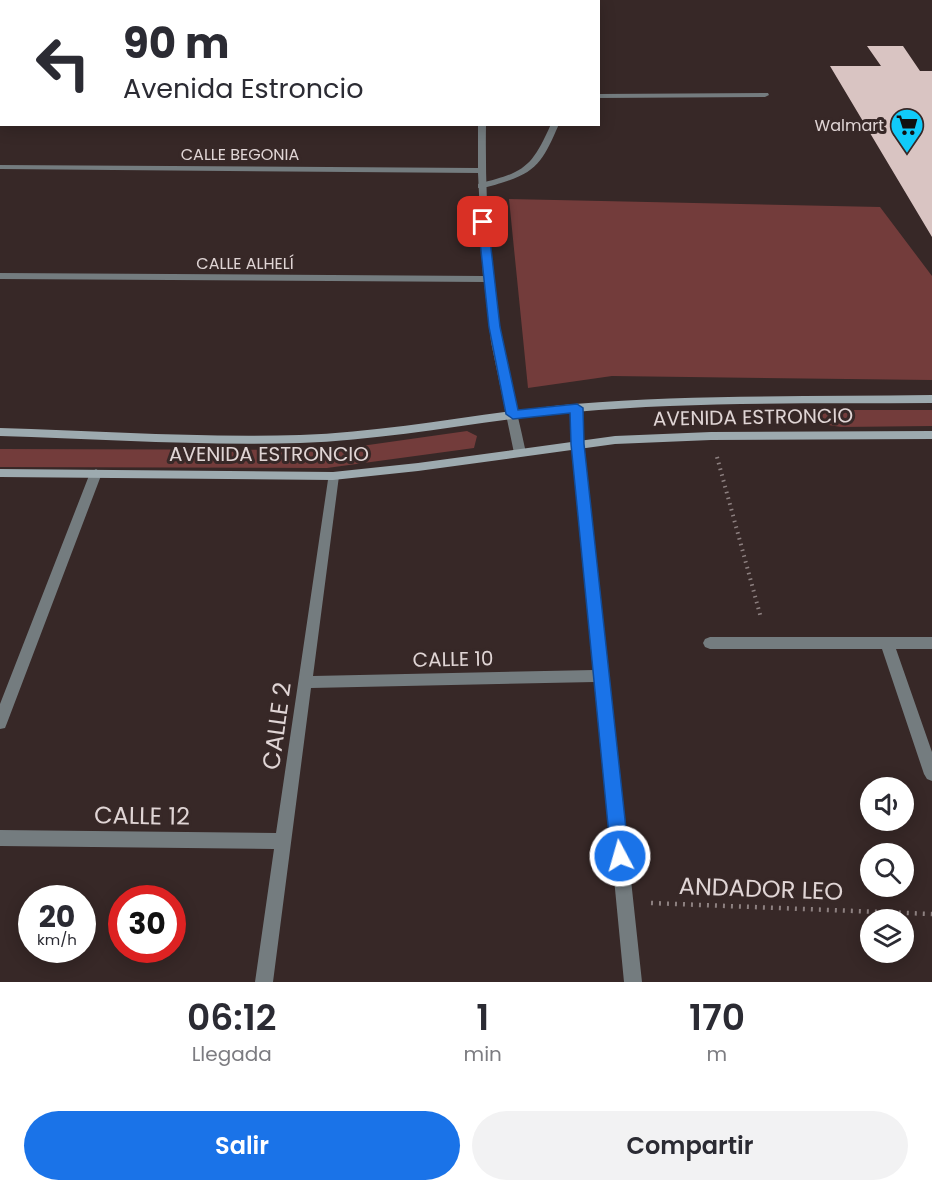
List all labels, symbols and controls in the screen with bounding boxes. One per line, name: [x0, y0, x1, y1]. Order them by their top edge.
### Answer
text: 90 m: [123, 14, 230, 73]
icon: left: [24, 24, 102, 102]
text: Avenida Estroncio: [123, 70, 363, 107]
supermarket icon: Walmart: [889, 107, 925, 154]
place label: Walmart: [815, 114, 884, 137]
street label: CALLE BEGONIA: [181, 143, 299, 166]
pin: [457, 196, 508, 247]
icon: arrive: [466, 205, 499, 238]
street label: CALLE ALHELÍ: [196, 252, 294, 275]
street label: AVENIDA ESTRONCIO: [653, 401, 853, 433]
street label: AVENIDA ESTRONCIO: [169, 440, 369, 468]
street label: CALLE 10: [412, 644, 494, 674]
street label: CALLE 2: [254, 680, 299, 772]
map controls: [860, 777, 914, 963]
button: sound: [860, 777, 914, 831]
street label: CALLE 12: [94, 798, 190, 833]
position arrow: [588, 824, 652, 888]
button: search: [860, 843, 914, 897]
street label: ANDADOR LEO: [678, 869, 844, 908]
speed limit sign: 30: [108, 885, 186, 963]
text: 20: [39, 895, 75, 938]
button: layers: [860, 909, 914, 963]
text: km/h: [37, 929, 77, 950]
text: 06:12: [187, 992, 277, 1043]
text: 1: [476, 992, 489, 1043]
text: 170: [689, 992, 745, 1043]
text: Llegada: [192, 1040, 272, 1068]
text: min: [464, 1040, 502, 1068]
text: m: [707, 1040, 727, 1068]
button: Salir: [24, 1111, 460, 1180]
button: Compartir: [472, 1111, 908, 1180]

